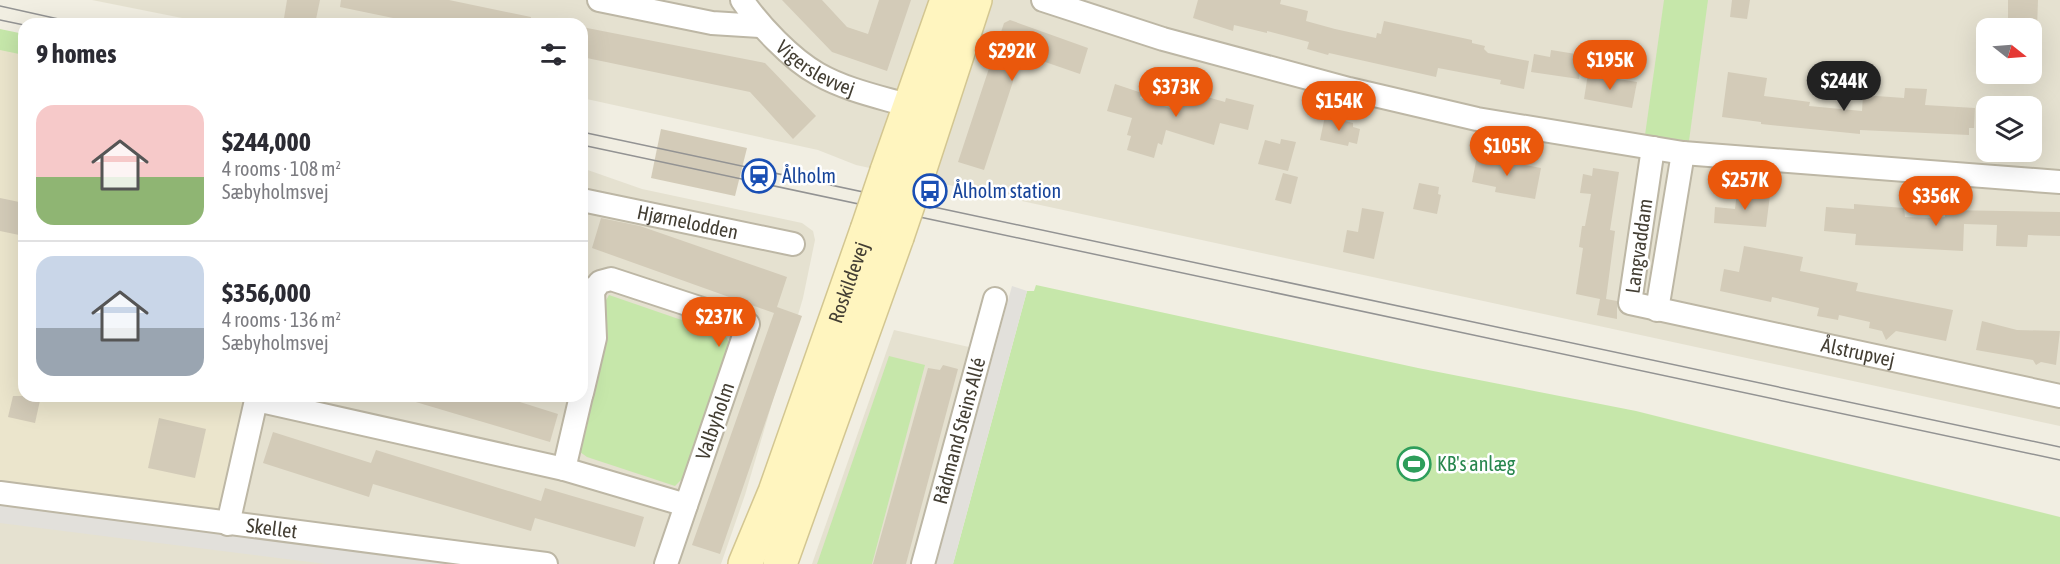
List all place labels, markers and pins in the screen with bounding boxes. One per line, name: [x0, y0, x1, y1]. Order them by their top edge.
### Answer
pin: $292K: [970, 31, 1054, 82]
pin: $195K: [1568, 40, 1652, 91]
pin: $244K: [1802, 61, 1886, 112]
pin: $373K: [1134, 67, 1218, 118]
pin: $154K: [1297, 81, 1381, 132]
pin: $105K: [1465, 126, 1549, 177]
station icon: Ålholm: [741, 158, 777, 194]
pin: $257K: [1703, 160, 1787, 211]
place label: Ålholm: [782, 164, 836, 187]
bus stop icon: Ålholm station: [912, 173, 948, 209]
pin: $356K: [1894, 176, 1978, 227]
place label: Ålholm station: [953, 179, 1061, 202]
pin: $237K: [677, 297, 761, 348]
sports icon: KB's anlæg: [1396, 446, 1432, 482]
place label: KB's anlæg: [1437, 452, 1516, 475]

